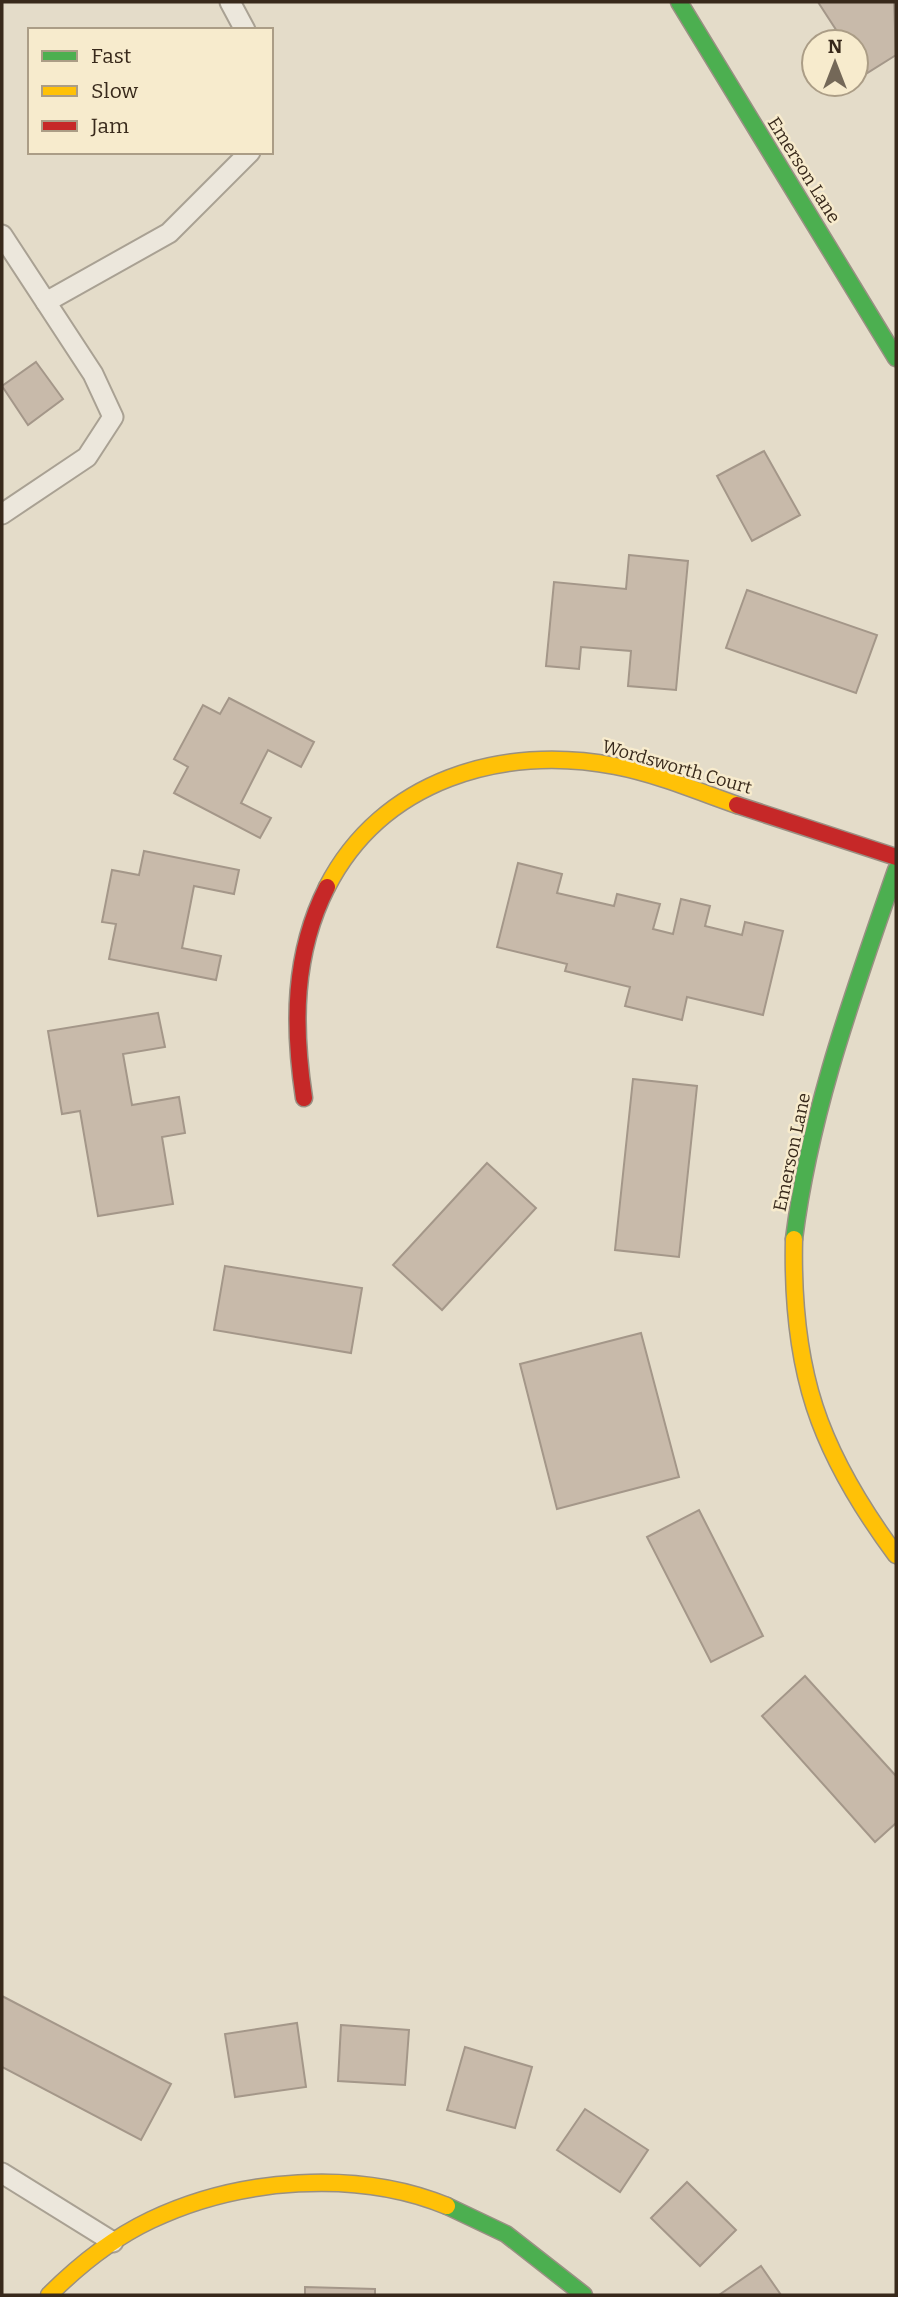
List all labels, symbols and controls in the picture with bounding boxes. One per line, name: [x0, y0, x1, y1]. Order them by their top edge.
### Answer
legend: [28, 28, 273, 154]
north arrow: [800, 28, 870, 98]
text: N: [828, 35, 843, 58]
text: Fast: [91, 43, 132, 69]
text: Slow: [91, 78, 138, 104]
text: Jam: [90, 113, 129, 139]
street label: Emerson Lane: [763, 113, 845, 227]
street label: Wordsworth Court: [600, 735, 755, 799]
street label: Emerson Lane: [769, 1091, 815, 1213]

